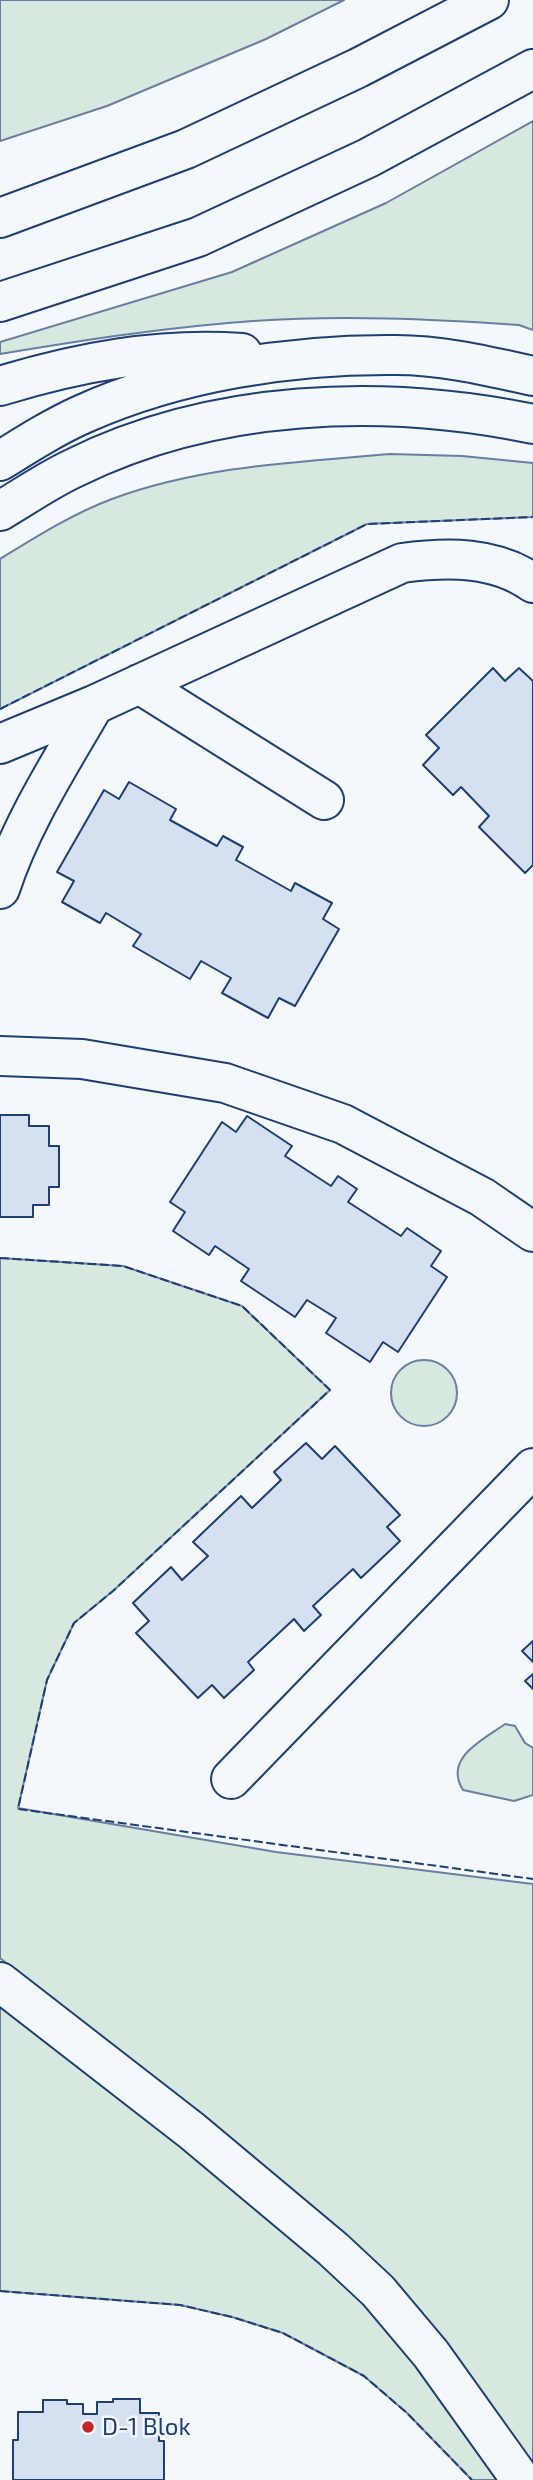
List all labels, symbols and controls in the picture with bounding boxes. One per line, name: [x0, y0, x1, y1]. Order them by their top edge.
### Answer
place label: D-1 Blok: [102, 2413, 191, 2441]
marker: D-1 Blok: [80, 2419, 96, 2435]

